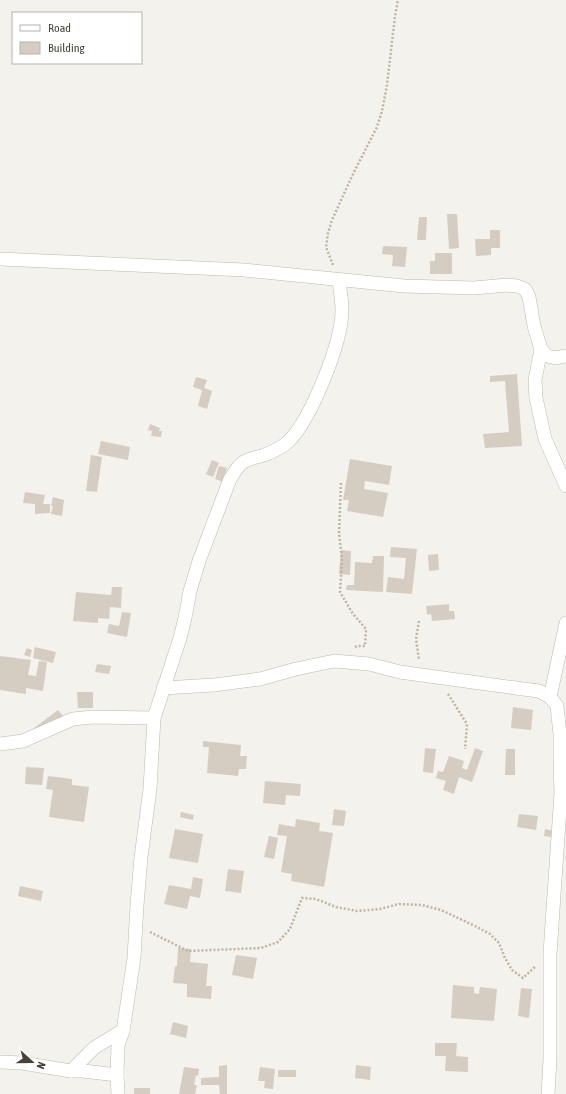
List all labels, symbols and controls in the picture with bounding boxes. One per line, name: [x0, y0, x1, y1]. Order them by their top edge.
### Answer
legend: [12, 12, 142, 64]
text: Road: [48, 21, 71, 35]
text: Building: [48, 41, 86, 55]
north arrow: [12, 1042, 52, 1082]
text: N: [35, 1060, 48, 1071]

